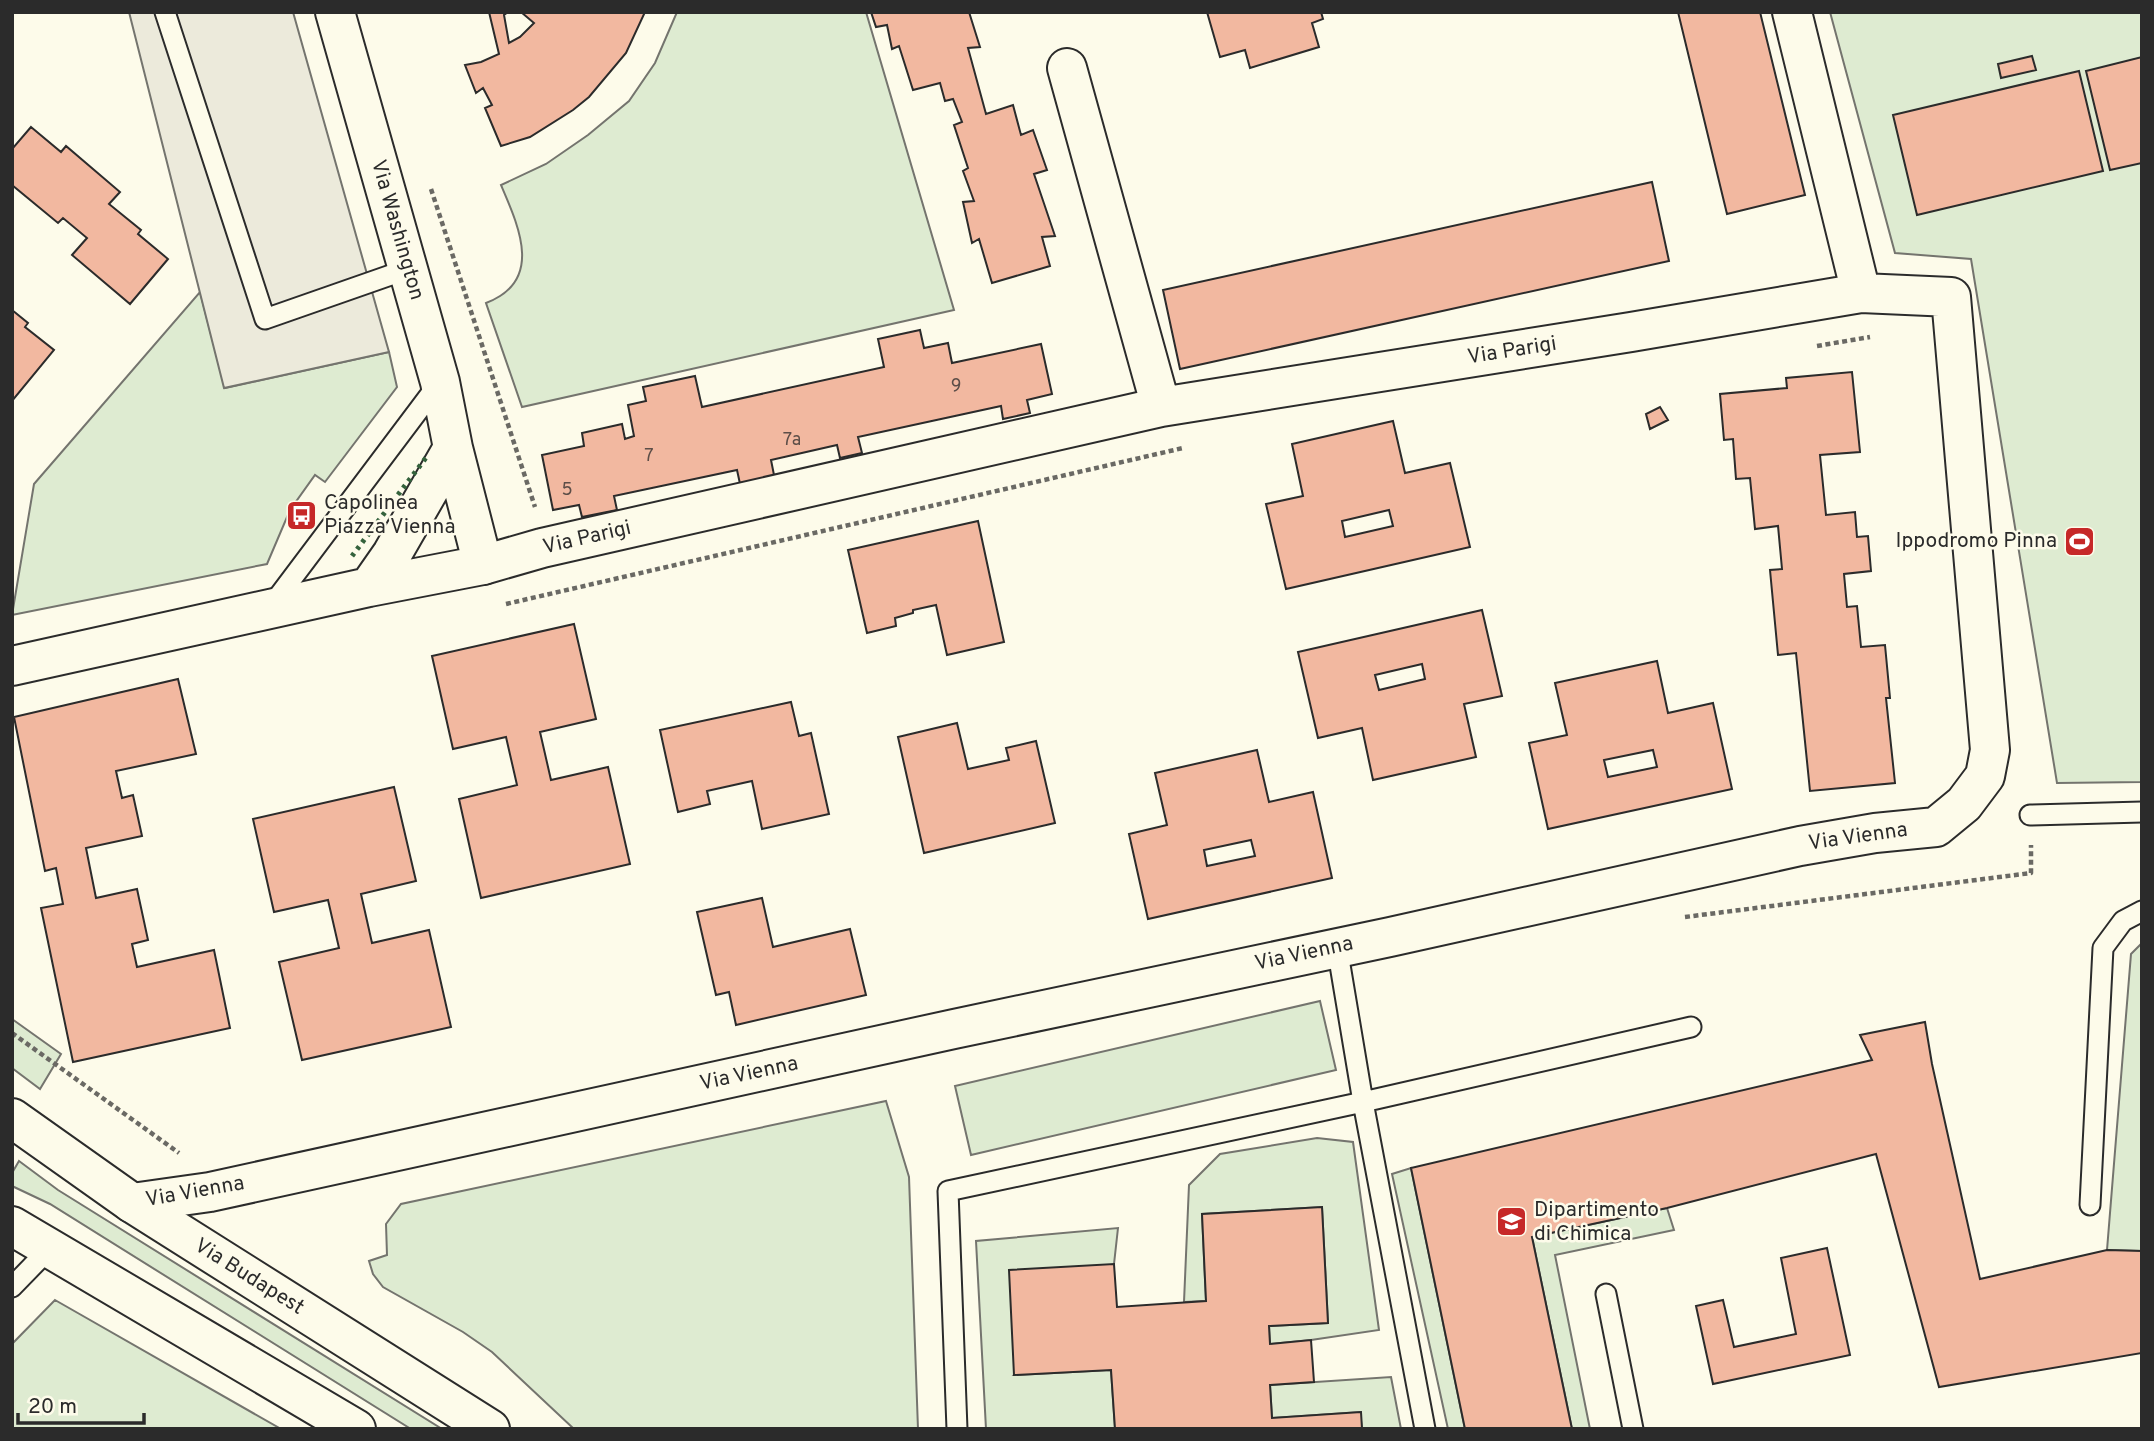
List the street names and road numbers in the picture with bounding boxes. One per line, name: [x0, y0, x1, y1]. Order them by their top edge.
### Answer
street label: Via Washington: [364, 157, 430, 303]
street label: Via Parigi: [1466, 331, 1558, 371]
street label: Via Parigi: [540, 515, 634, 561]
street label: Via Vienna: [1807, 817, 1909, 857]
street label: Via Vienna: [1252, 930, 1356, 978]
street label: Via Vienna: [697, 1050, 801, 1098]
street label: Via Vienna: [144, 1170, 246, 1214]
street label: Via Budapest: [189, 1233, 309, 1321]

